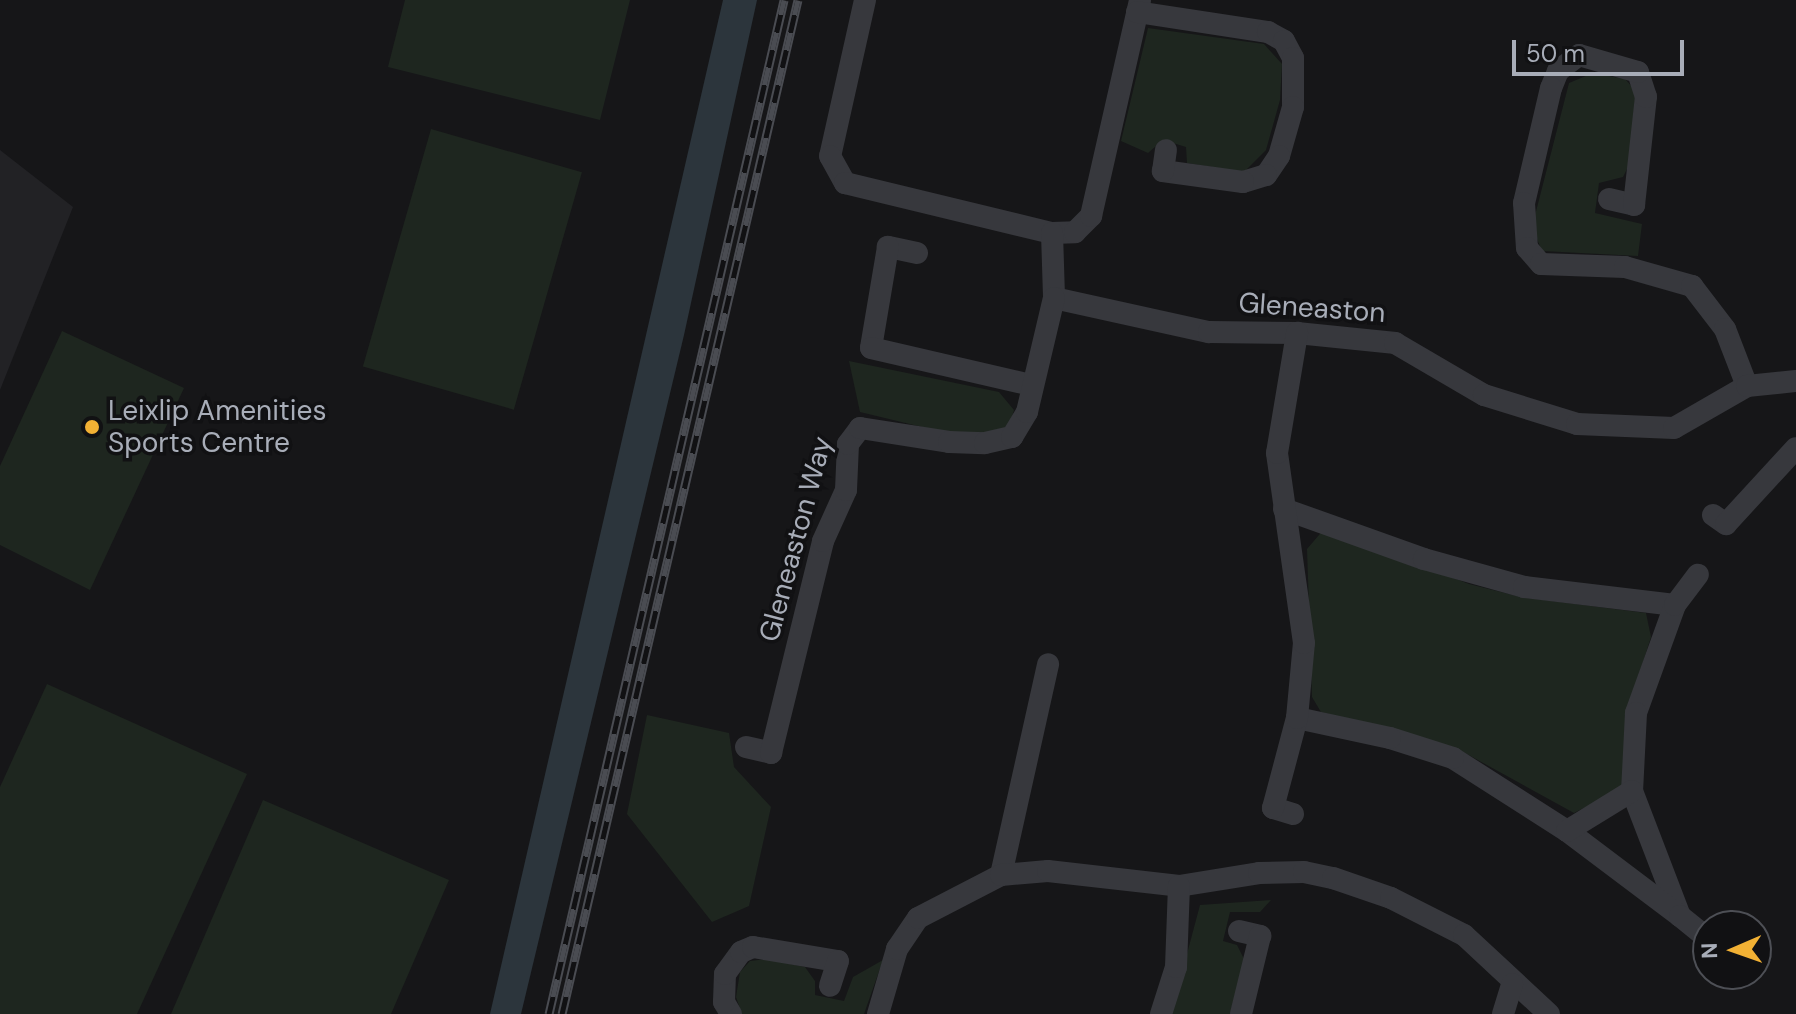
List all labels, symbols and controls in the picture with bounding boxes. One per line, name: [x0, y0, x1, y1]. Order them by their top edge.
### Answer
scale bar: [1516, 24, 1688, 74]
text: 50 m: [1526, 38, 1585, 69]
street label: Gleneaston: [1237, 286, 1387, 330]
place label: Leixlip Amenities Sports Centre: [108, 394, 327, 460]
marker: Leixlip Amenities Sports Centre: [83, 418, 101, 436]
street label: Gleneaston Way: [752, 433, 840, 645]
north arrow: [1692, 910, 1772, 990]
text: N: [1695, 942, 1724, 959]

